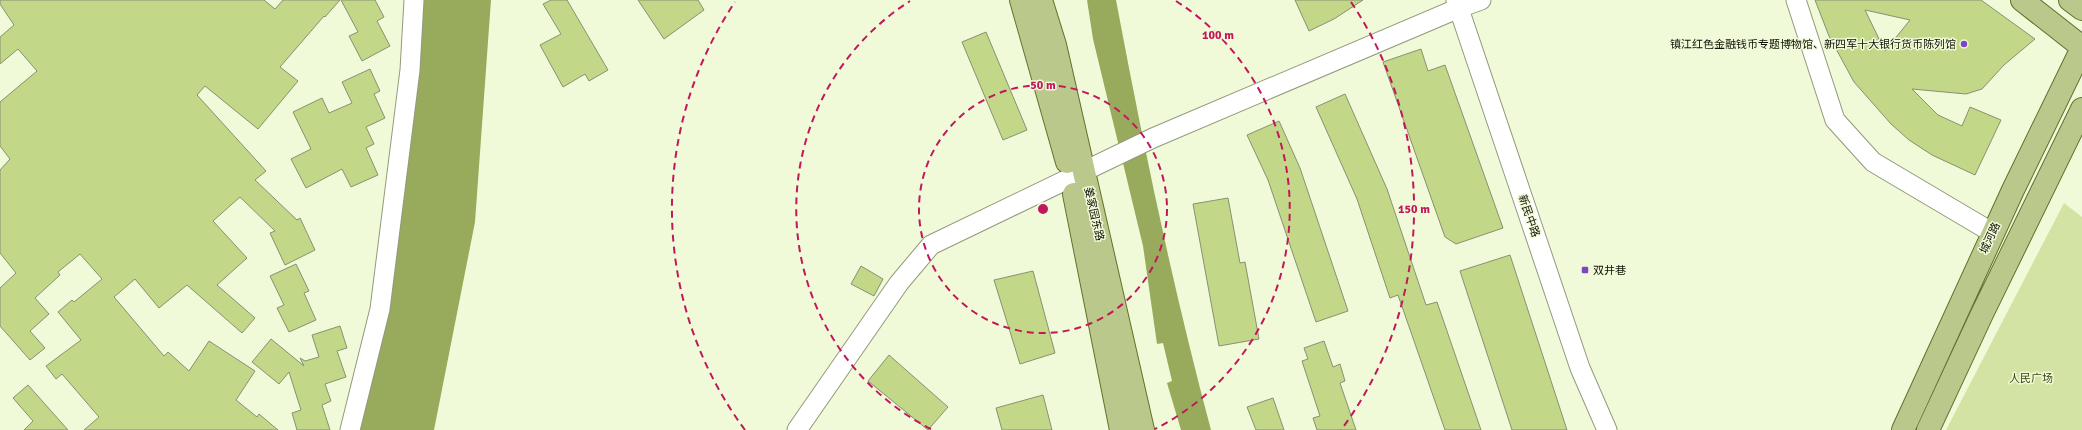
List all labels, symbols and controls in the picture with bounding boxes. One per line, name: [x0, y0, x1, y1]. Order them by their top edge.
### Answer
text: 100 m: [1202, 28, 1234, 43]
place label: 镇江红色金融钱币专题博物馆、新四军十大银行货币陈列馆: [1670, 38, 1956, 51]
marker: 镇江红色金融钱币专题博物馆、新四军十大银行货币陈列馆: [1959, 39, 1969, 49]
text: 50 m: [1030, 78, 1056, 93]
street label: 姜家园东路: [1081, 186, 1107, 242]
street label: 新民中路: [1516, 193, 1542, 239]
centre of rings: [1036, 202, 1050, 216]
text: 150 m: [1398, 202, 1430, 217]
street label: 城河路: [1977, 220, 2003, 256]
place label: 双井巷: [1593, 264, 1626, 277]
marker: 双井巷: [1580, 265, 1590, 275]
park label: 人民广场: [2009, 372, 2053, 385]

